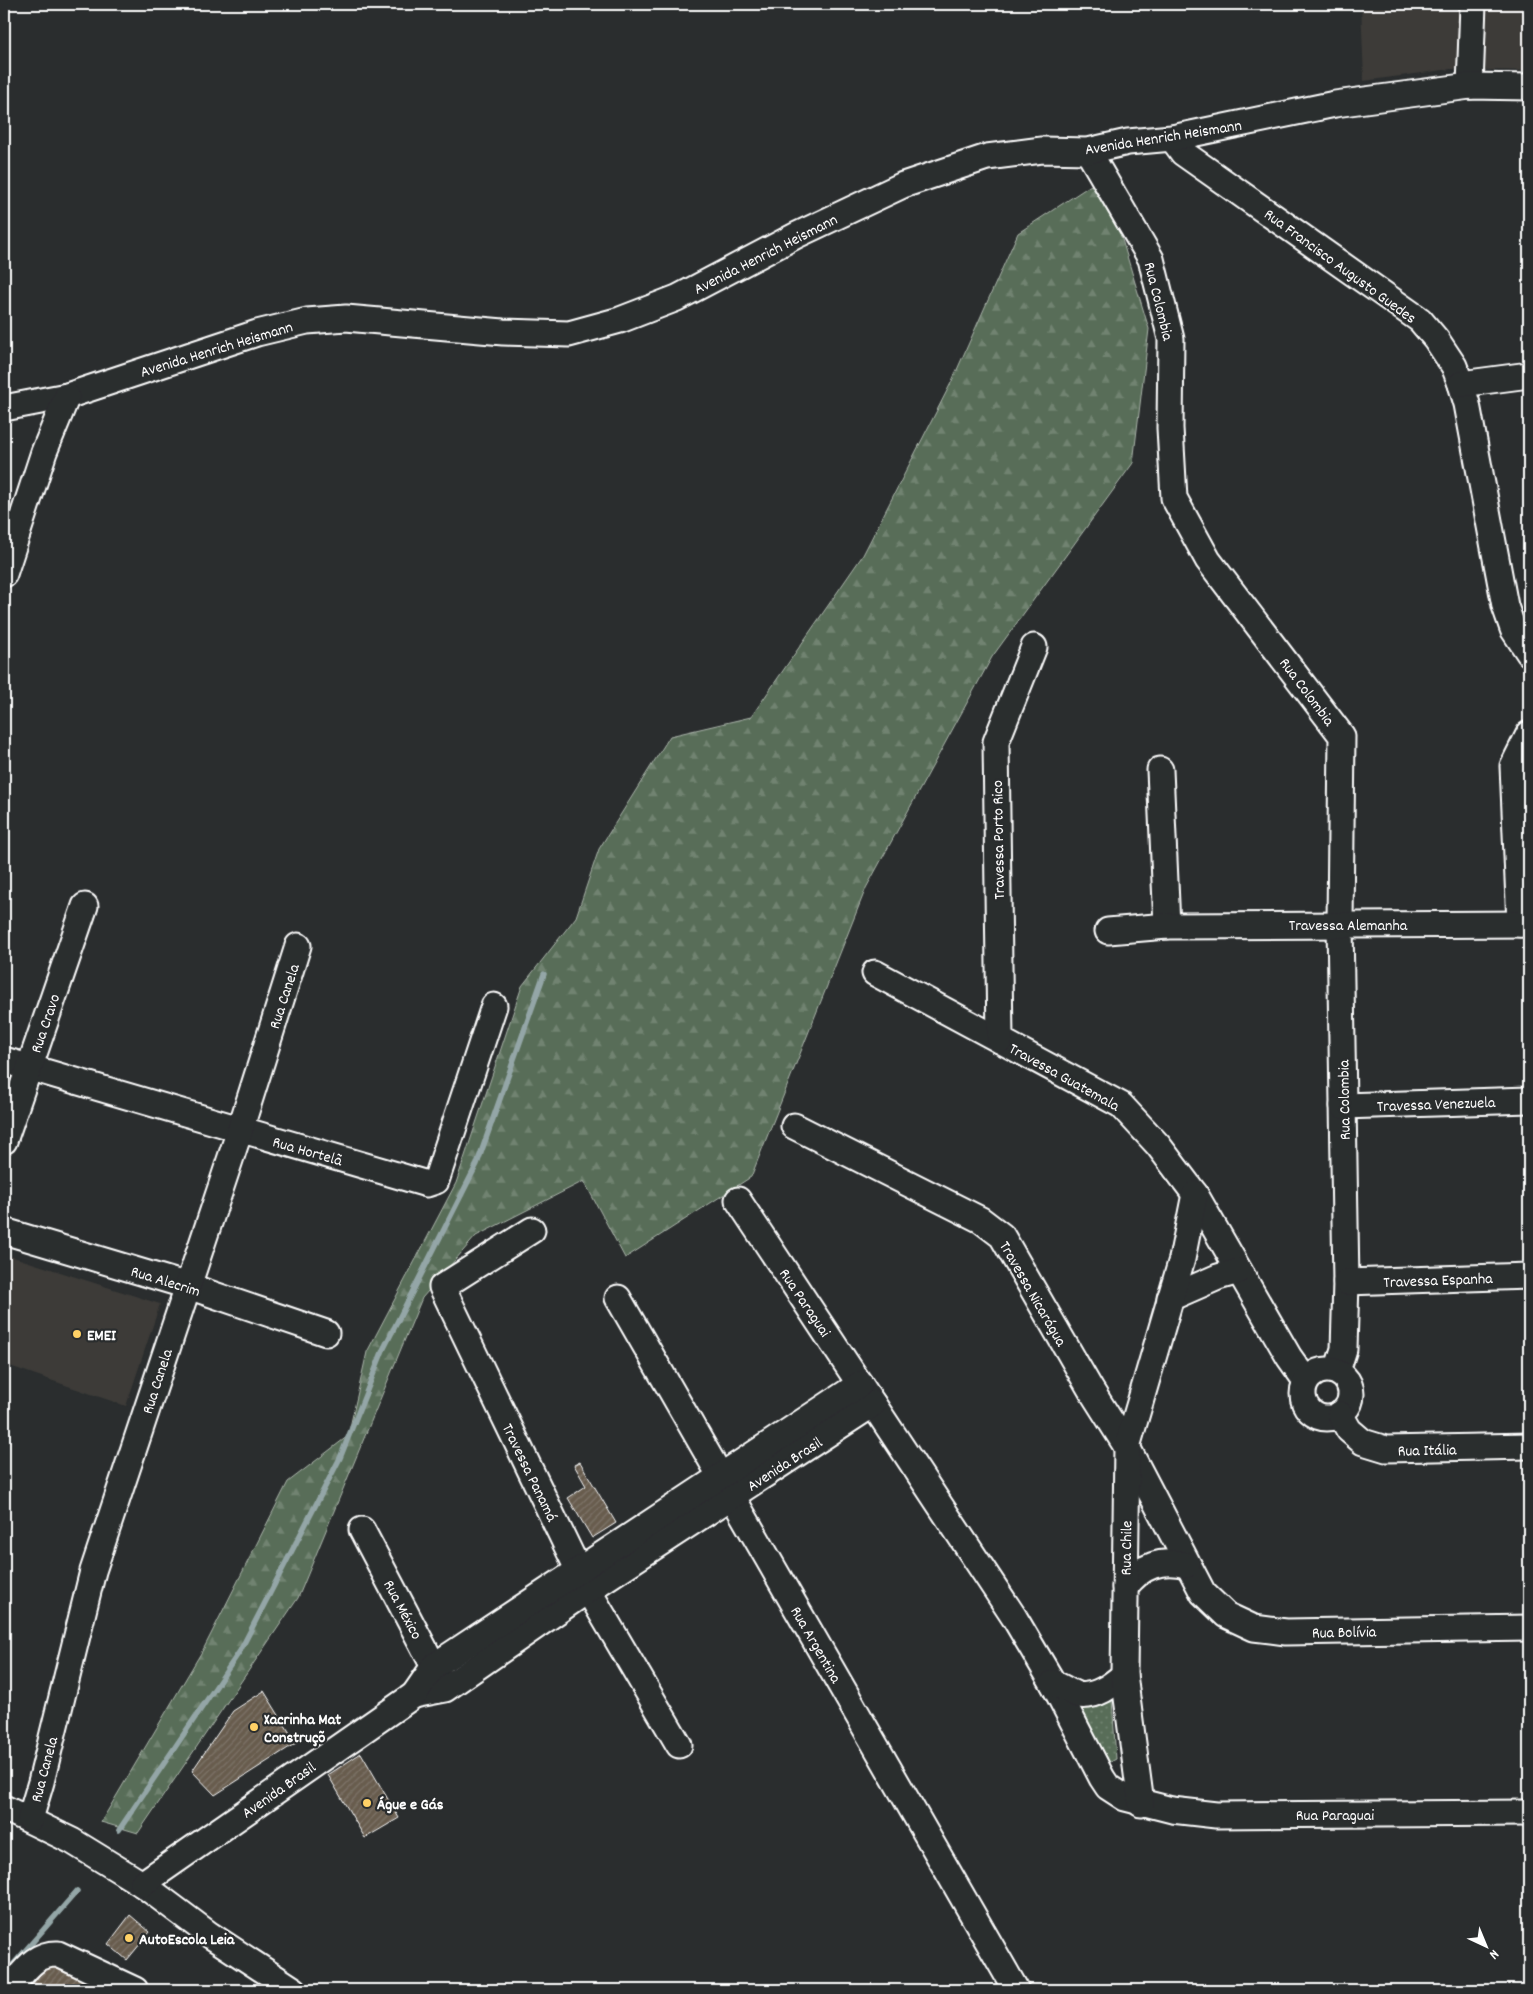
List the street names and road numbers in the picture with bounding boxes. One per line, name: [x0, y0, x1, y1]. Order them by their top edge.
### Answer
street label: Avenida Henrich Heismann: [1083, 115, 1243, 162]
street label: Rua Francisco Augusto Guedes: [1259, 204, 1421, 330]
street label: Avenida Henrich Heismann: [690, 209, 842, 301]
street label: Rua Colombia: [1137, 260, 1179, 344]
street label: Avenida Henrich Heismann: [138, 316, 296, 385]
street label: Rua Colombia: [1273, 654, 1340, 732]
street label: Travessa Porto Rico: [987, 780, 1012, 900]
street label: Travessa Alemanha: [1289, 915, 1408, 938]
street label: Rua Canela: [264, 961, 307, 1032]
street label: Rua Cravo: [26, 991, 67, 1056]
street label: Travessa Guatemala: [1004, 1038, 1124, 1118]
street label: Rua Colombia: [1333, 1059, 1358, 1140]
street label: Travessa Venezuela: [1376, 1092, 1496, 1119]
street label: Rua Hortelã: [270, 1131, 345, 1173]
street label: Travessa Nicarágua: [992, 1237, 1072, 1352]
street label: Rua Alecrim: [128, 1261, 203, 1304]
street label: Rua Paraguai: [772, 1264, 835, 1342]
street label: Travessa Espanha: [1383, 1268, 1494, 1295]
street label: Rua Canela: [137, 1346, 180, 1417]
street label: Travessa Panamá: [495, 1420, 563, 1526]
street label: Avenida Brasil: [743, 1432, 828, 1498]
street label: Rua Itália: [1397, 1439, 1457, 1464]
street label: Rua Chile: [1116, 1520, 1139, 1576]
street label: Rua México: [376, 1576, 427, 1644]
street label: Rua Argentina: [783, 1602, 846, 1689]
street label: Rua Bolívia: [1312, 1621, 1377, 1646]
street label: Rua Canela: [26, 1734, 65, 1805]
street label: Avenida Brasil: [238, 1757, 321, 1825]
street label: Rua Paraguai: [1296, 1805, 1374, 1828]

